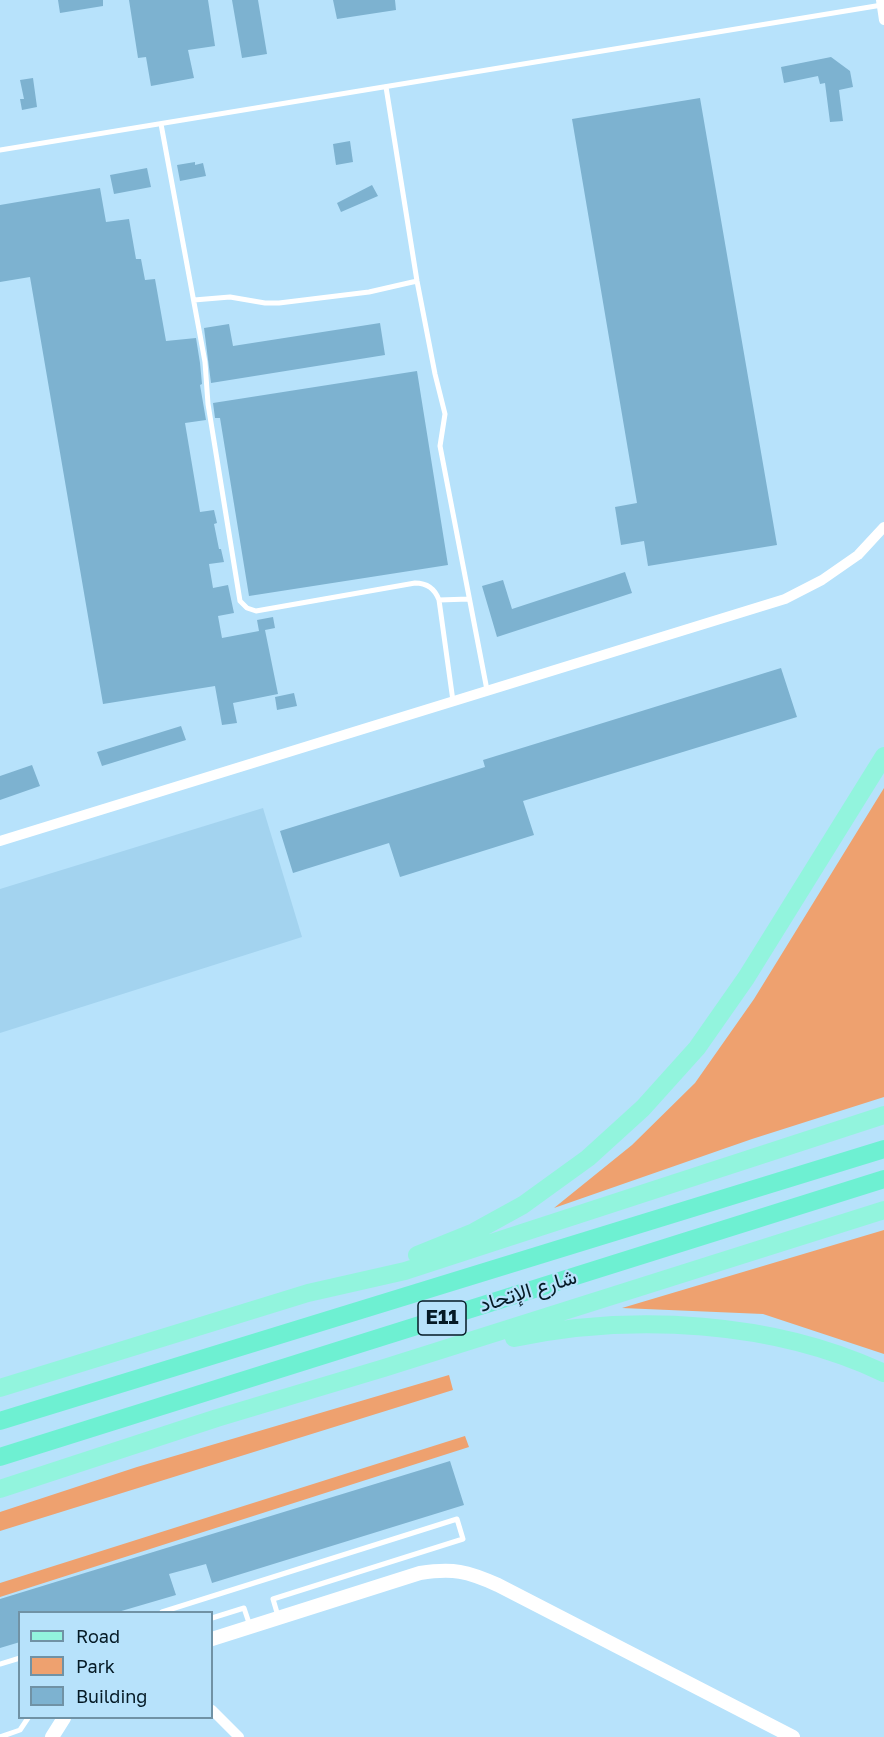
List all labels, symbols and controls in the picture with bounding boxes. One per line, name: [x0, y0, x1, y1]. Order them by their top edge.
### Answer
street label: شارع الإتحاد: [476, 1264, 580, 1318]
road number: E11: [418, 1301, 466, 1335]
legend: [18, 1611, 213, 1719]
text: Road: [76, 1625, 120, 1647]
text: Park: [76, 1655, 115, 1677]
text: Building: [76, 1685, 147, 1707]

